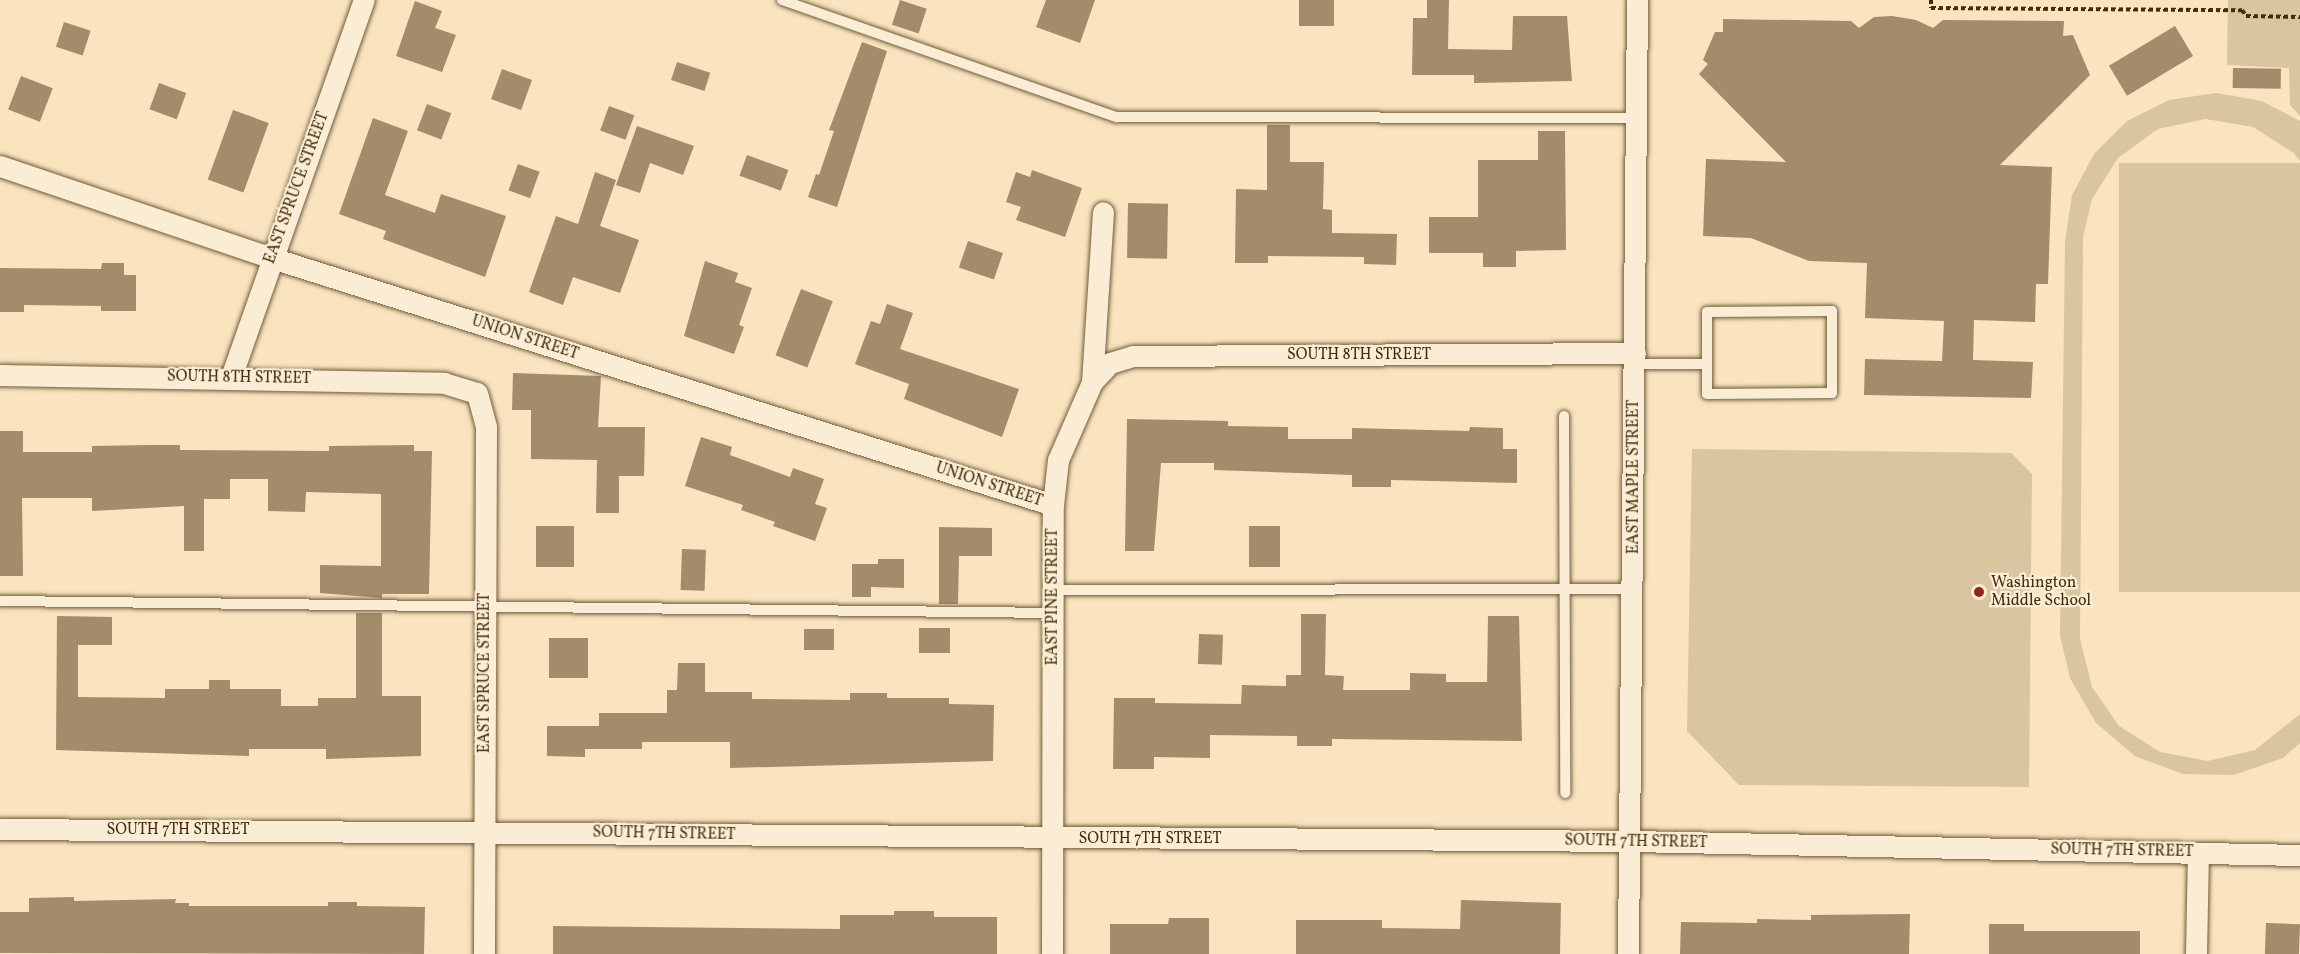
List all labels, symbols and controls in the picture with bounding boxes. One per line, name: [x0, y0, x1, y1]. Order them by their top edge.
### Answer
street label: EAST SPRUCE STREET: [260, 109, 334, 267]
street label: UNION STREET: [469, 312, 581, 364]
street label: SOUTH 8TH STREET: [1287, 345, 1431, 365]
street label: SOUTH 8TH STREET: [167, 367, 311, 389]
street label: EAST MAPLE STREET: [1624, 399, 1644, 555]
street label: UNION STREET: [933, 459, 1045, 511]
street label: EAST PINE STREET: [1043, 528, 1063, 666]
place label: Washington Middle School: [1991, 573, 2091, 611]
marker: Washington Middle School: [1972, 585, 1986, 599]
street label: EAST SPRUCE STREET: [475, 593, 495, 753]
street label: SOUTH 7TH STREET: [106, 820, 250, 840]
street label: SOUTH 7TH STREET: [592, 823, 736, 845]
street label: SOUTH 7TH STREET: [1078, 829, 1222, 849]
street label: SOUTH 7TH STREET: [1564, 831, 1708, 853]
street label: SOUTH 7TH STREET: [2050, 840, 2194, 862]

